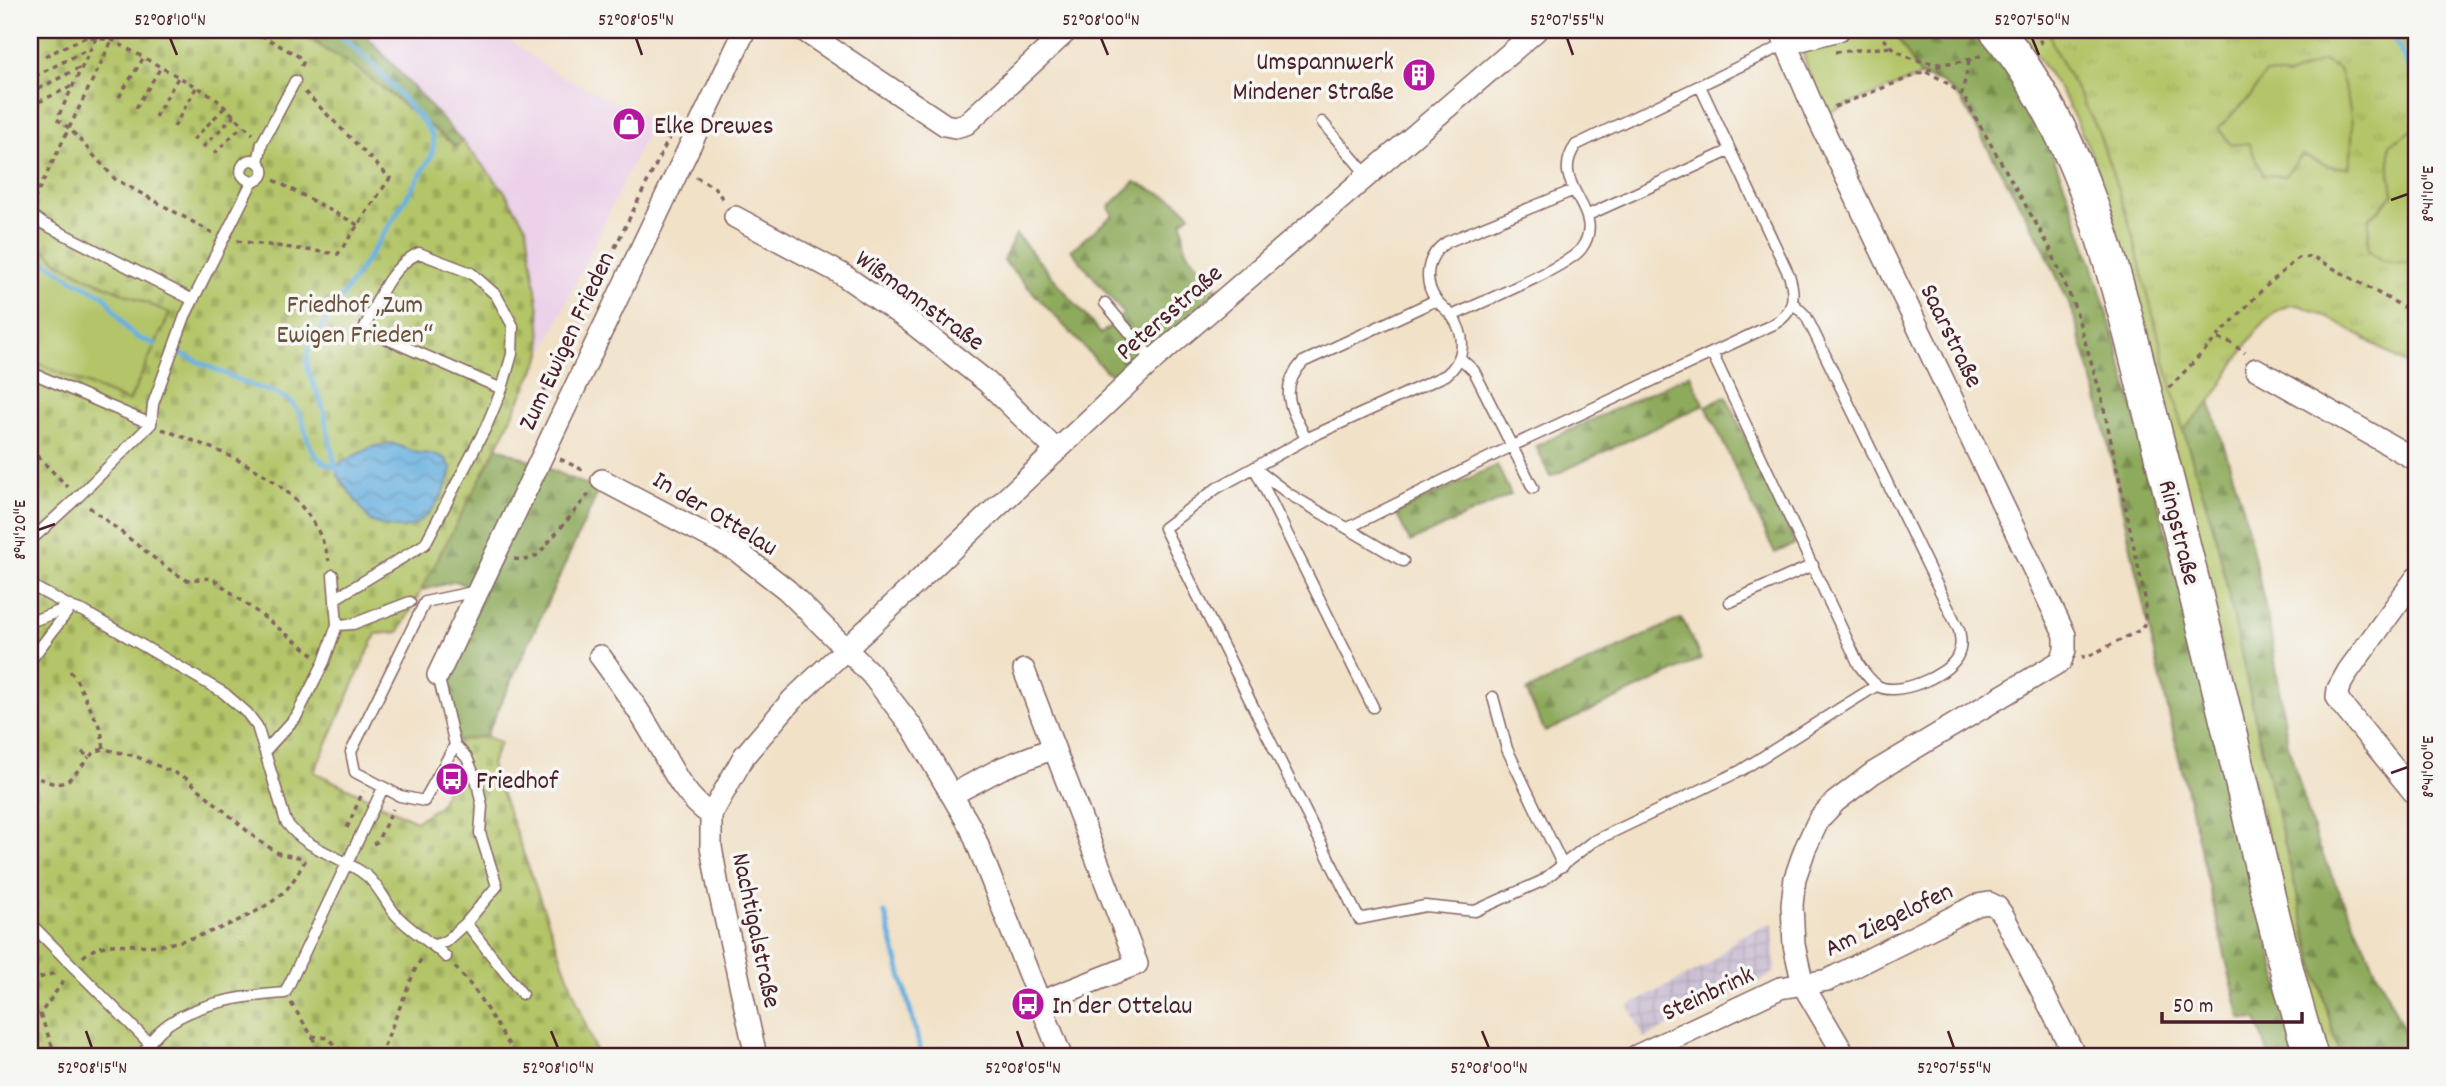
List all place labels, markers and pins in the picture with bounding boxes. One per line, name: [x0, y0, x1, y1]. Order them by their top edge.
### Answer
place label: Umspannwerk Mindener Straße: [1233, 45, 1394, 112]
building icon: Umspannwerk Mindener Straße: [1400, 56, 1438, 94]
shop icon: Elke Drewes: [610, 105, 648, 143]
place label: Elke Drewes: [654, 109, 774, 146]
bus stop icon: Friedhof: [433, 760, 471, 798]
place label: Friedhof: [476, 764, 559, 801]
bus stop icon: In der Ottelau: [1009, 985, 1047, 1023]
place label: In der Ottelau: [1052, 989, 1192, 1026]

